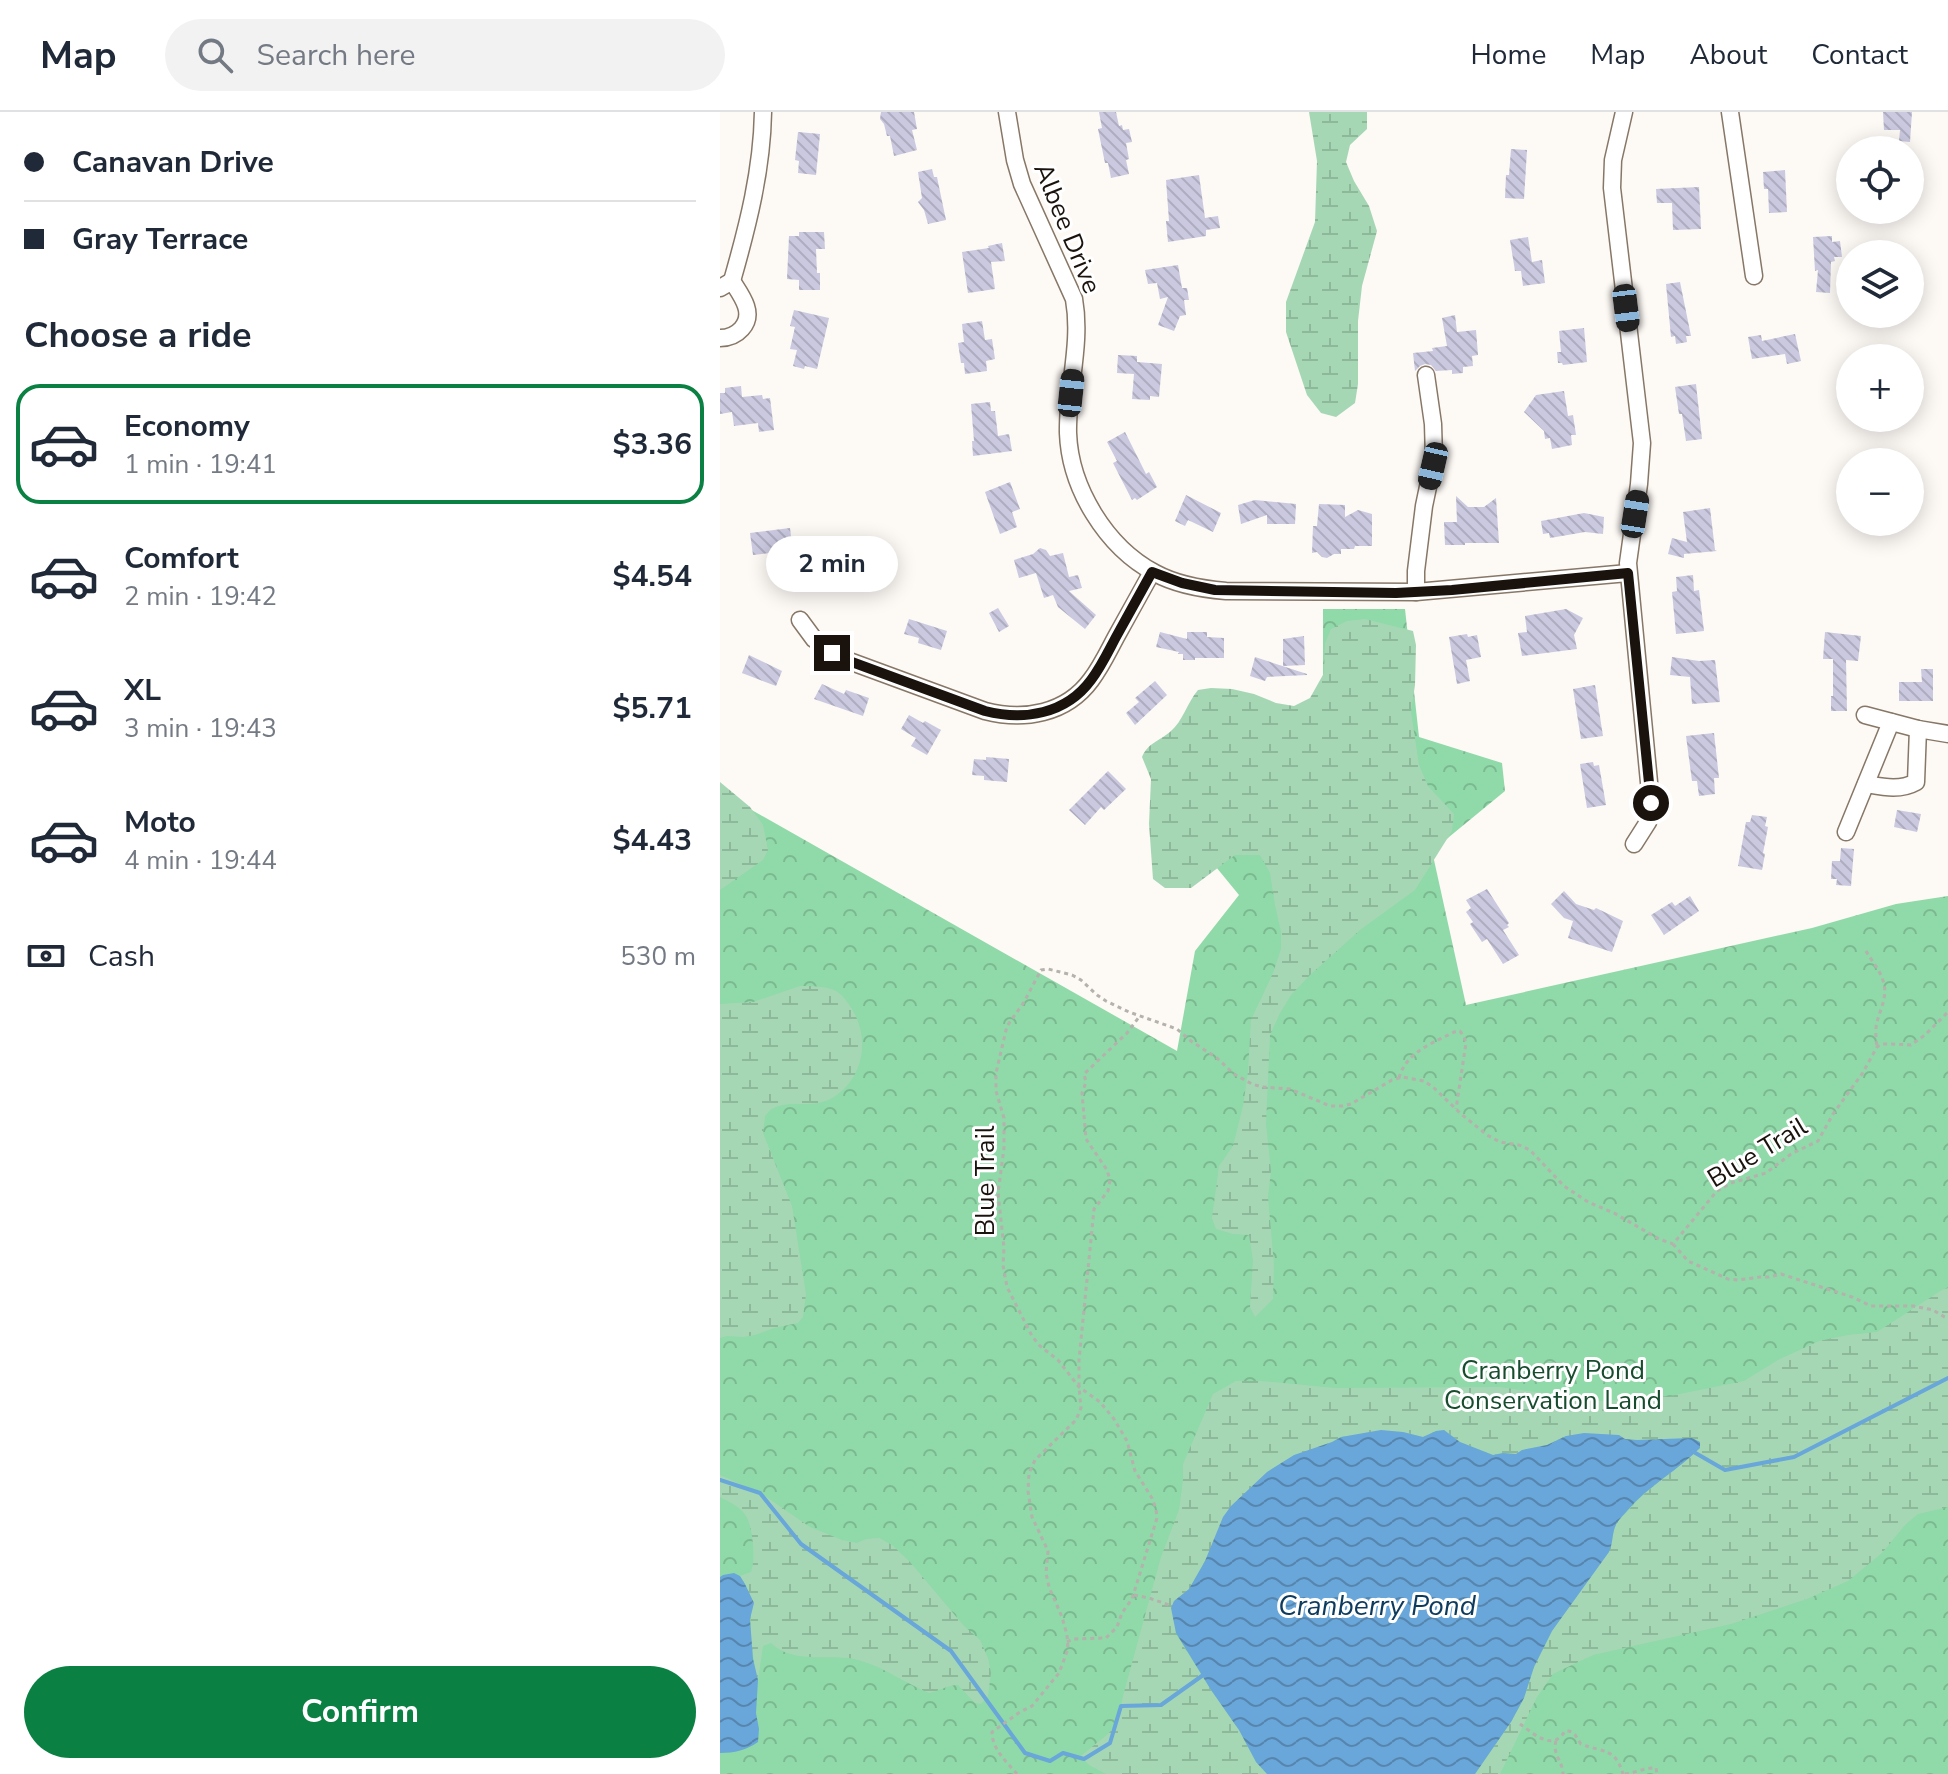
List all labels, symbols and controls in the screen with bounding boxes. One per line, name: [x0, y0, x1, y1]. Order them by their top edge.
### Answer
search box: [165, 19, 725, 91]
text: Map: [40, 30, 117, 81]
icon: search: [193, 33, 237, 77]
text: Search here: [257, 35, 416, 76]
text: Home: [1471, 36, 1546, 74]
text: Map: [1590, 36, 1645, 74]
text: About: [1689, 36, 1767, 74]
text: Contact: [1811, 36, 1908, 74]
map controls: [1836, 136, 1924, 536]
button: locate: [1836, 136, 1924, 224]
text: Canavan Drive: [72, 142, 274, 183]
street label: Albee Drive: [1025, 158, 1110, 299]
text: Gray Terrace: [72, 219, 248, 260]
button: layers: [1836, 240, 1924, 328]
car: [1611, 283, 1641, 333]
text: Choose a ride: [24, 311, 252, 360]
button: +: [1836, 344, 1924, 432]
car: [1057, 368, 1085, 418]
text: Economy: [124, 406, 250, 447]
icon: car: [28, 408, 100, 480]
text: $3.36: [613, 424, 692, 465]
car: [1416, 440, 1450, 492]
text: 1 min · 19:41: [124, 447, 277, 482]
button: −: [1836, 448, 1924, 536]
car: [1619, 488, 1651, 540]
callout: 2 min: [766, 537, 898, 593]
text: Comfort: [124, 538, 239, 579]
icon: car: [28, 540, 100, 612]
text: 2 min: [798, 546, 866, 581]
text: $4.54: [613, 556, 692, 597]
text: 2 min · 19:42: [124, 579, 277, 614]
route end: [814, 635, 850, 671]
text: XL: [124, 670, 161, 711]
icon: car: [28, 672, 100, 744]
text: $5.71: [613, 688, 692, 729]
text: 3 min · 19:43: [124, 711, 277, 746]
route start: [1633, 785, 1669, 821]
text: Moto: [124, 802, 196, 843]
icon: car: [28, 804, 100, 876]
text: $4.43: [613, 820, 692, 861]
text: 4 min · 19:44: [124, 843, 277, 878]
icon: cash: [24, 934, 68, 978]
text: Cash: [88, 936, 155, 977]
text: 530 m: [620, 939, 696, 974]
street label: Blue Trail: [1701, 1109, 1814, 1196]
street label: Blue Trail: [968, 1125, 1003, 1236]
park label: Cranberry Pond Conservation Land: [1444, 1353, 1662, 1418]
water label: Cranberry Pond: [1278, 1587, 1477, 1625]
button: Confirm: [24, 1666, 696, 1758]

